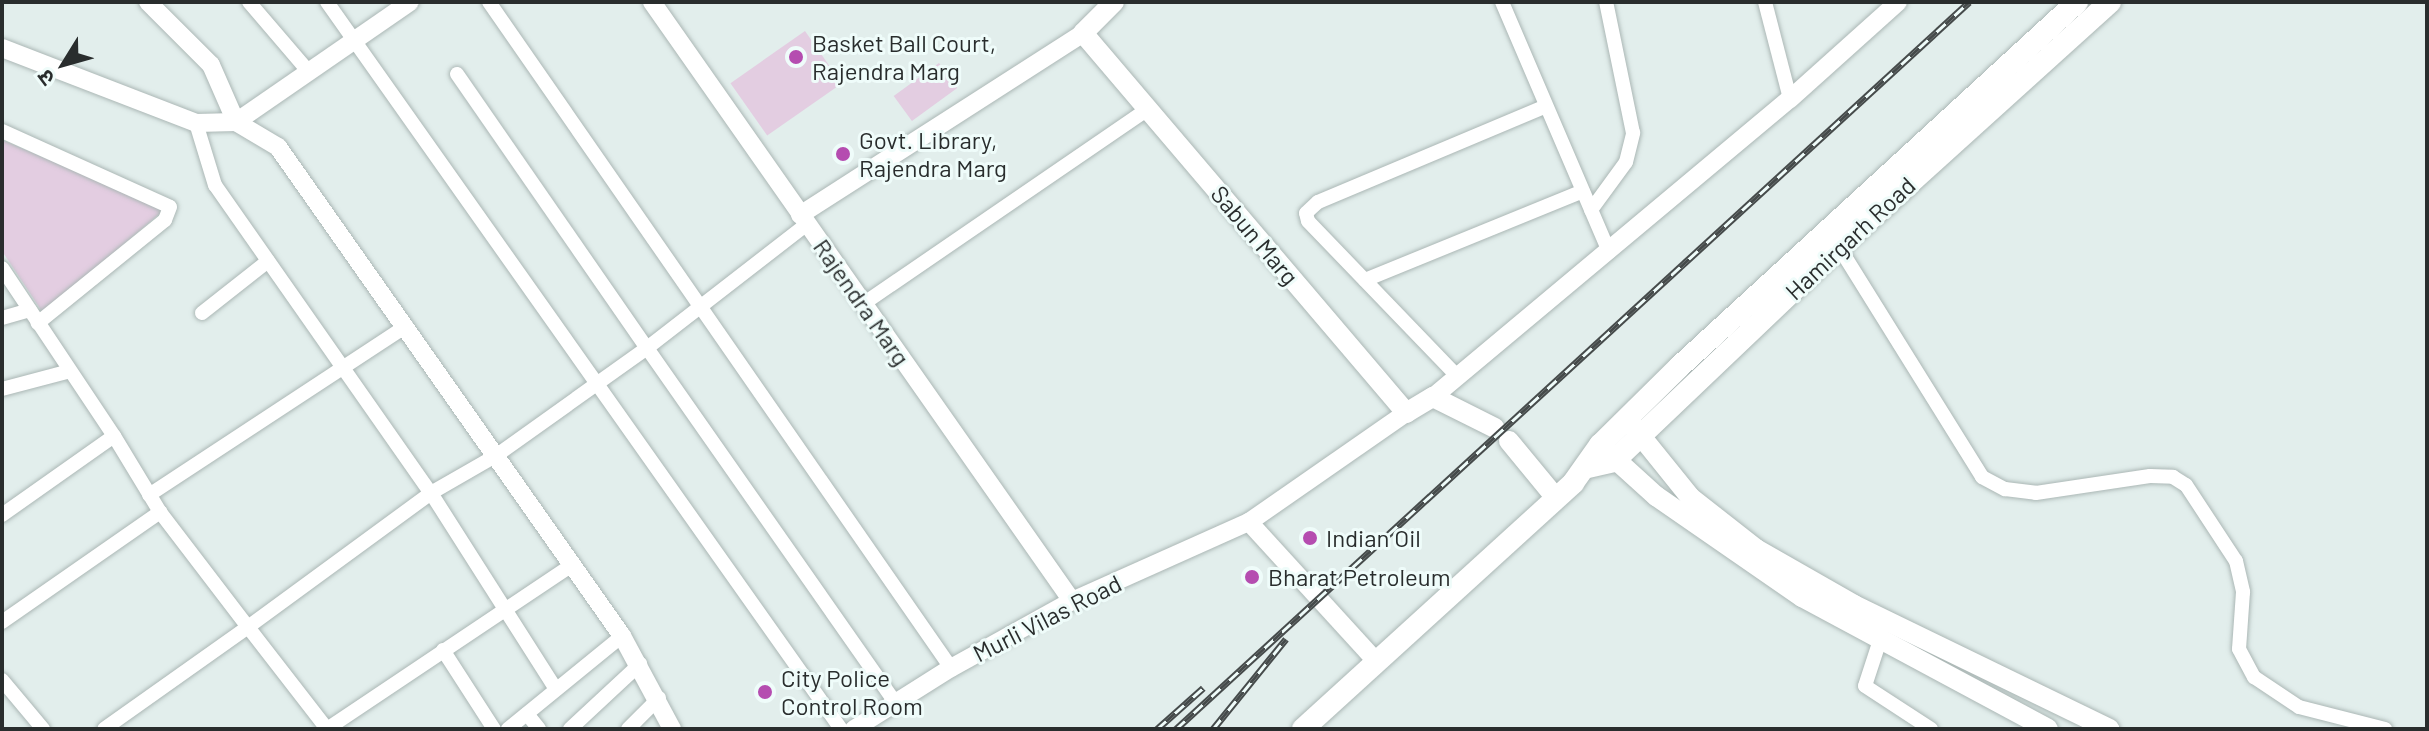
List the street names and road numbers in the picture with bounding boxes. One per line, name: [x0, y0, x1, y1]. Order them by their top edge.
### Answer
street label: Hamirgarh Road: [1779, 171, 1921, 305]
street label: Sabun Marg: [1205, 180, 1305, 290]
street label: Rajendra Marg: [808, 233, 916, 371]
street label: Murli Vilas Road: [968, 568, 1126, 668]

